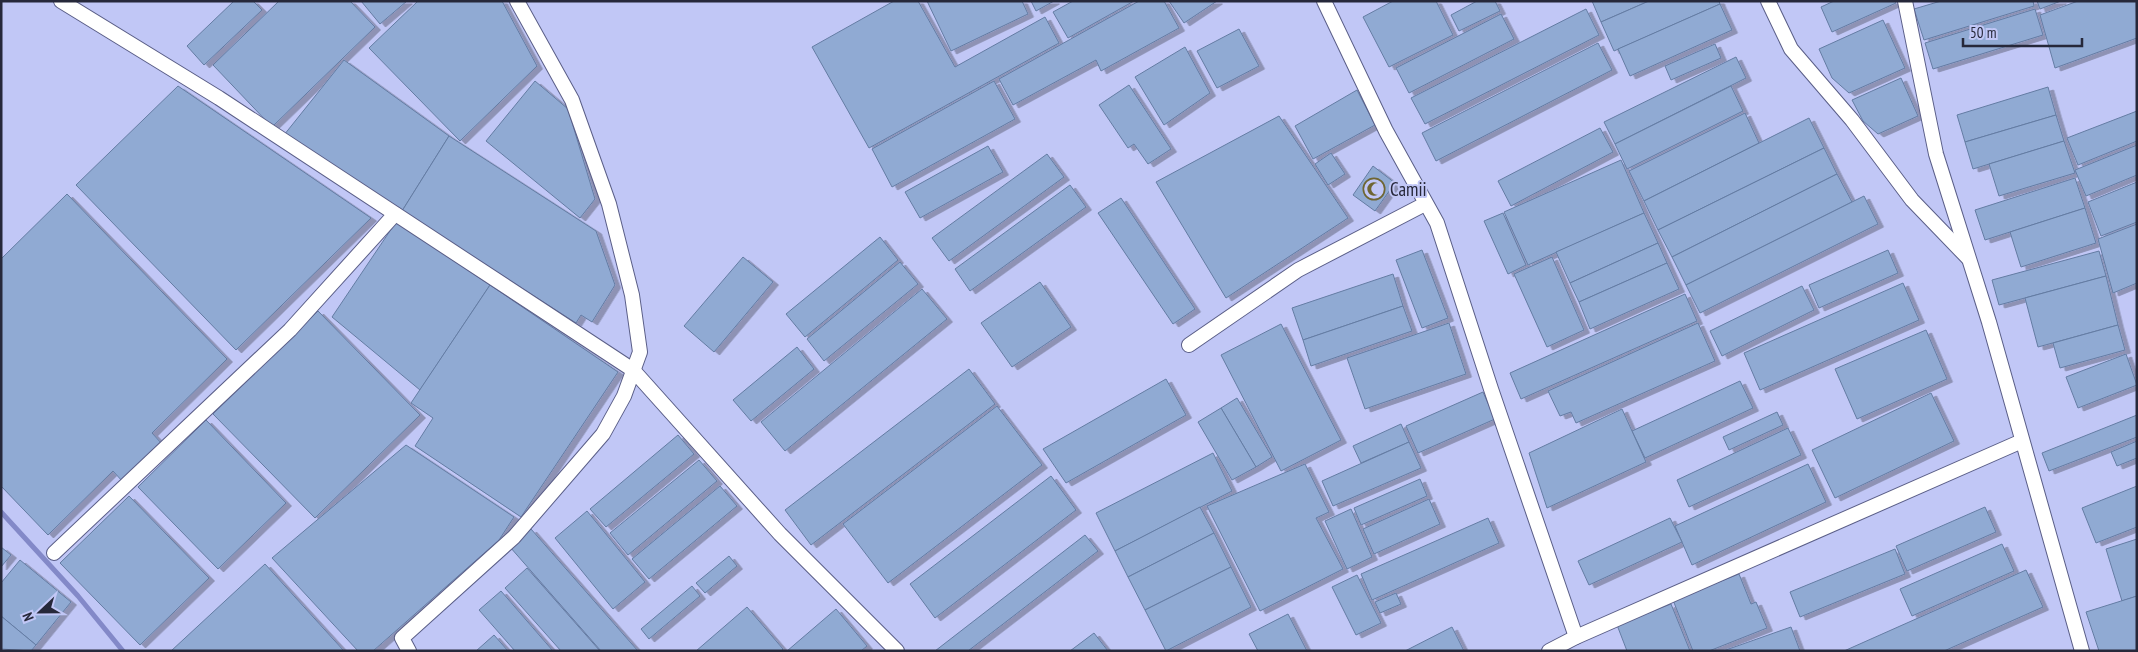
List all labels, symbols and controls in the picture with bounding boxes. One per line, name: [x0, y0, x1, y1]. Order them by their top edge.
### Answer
scale bar: [1963, 15, 2082, 47]
text: 50 m: [1970, 23, 1996, 42]
mosque icon: Camii: [1362, 177, 1386, 201]
place label: Camii: [1390, 177, 1427, 201]
north arrow: [15, 587, 65, 637]
text: N: [18, 610, 38, 624]

